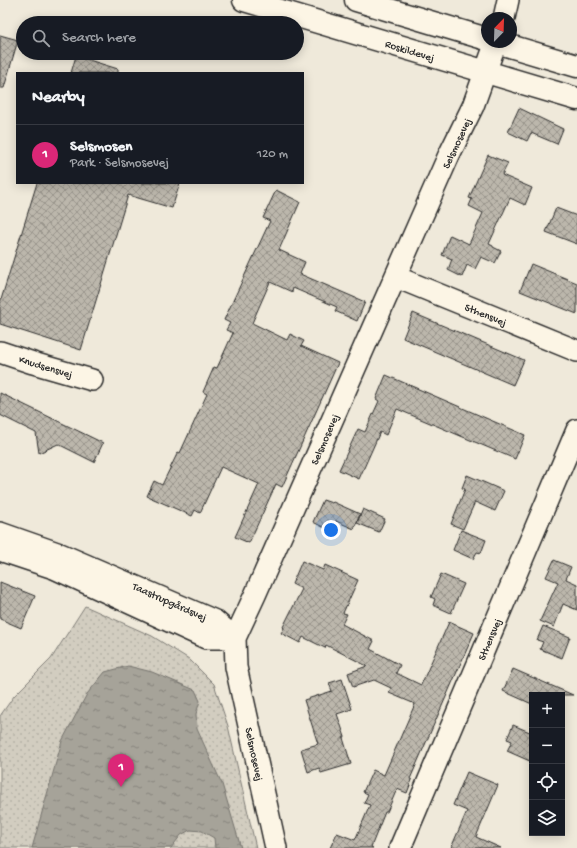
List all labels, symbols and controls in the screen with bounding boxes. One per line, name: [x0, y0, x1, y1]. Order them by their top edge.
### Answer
north arrow: [481, 12, 517, 48]
search box: [16, 16, 304, 60]
icon: search: [30, 27, 52, 49]
text: Search here: [62, 29, 136, 47]
street label: Roskildevej: [383, 39, 436, 65]
text: Nearby: [32, 88, 85, 108]
street label: Selsmosevej: [441, 117, 475, 171]
text: Selsmosen: [70, 138, 132, 156]
text: 1: [42, 147, 48, 162]
text: 120 m: [257, 147, 288, 162]
text: Park · Selsmosevej: [70, 156, 169, 171]
street label: Sthensvej: [463, 302, 508, 330]
street label: Knudsensvej: [17, 354, 74, 382]
street label: Selsmosevej: [309, 413, 342, 467]
your location: [321, 520, 341, 540]
street label: Taastrupgårdsvej: [129, 580, 209, 625]
street label: Sthensvej: [477, 617, 505, 662]
map controls: [529, 692, 565, 836]
button: +: [529, 692, 565, 728]
street label: Selsmosevej: [242, 727, 265, 782]
button: −: [529, 728, 565, 764]
pin: 1: [108, 754, 134, 787]
button: locate: [529, 764, 565, 800]
button: layers: [529, 800, 565, 836]

